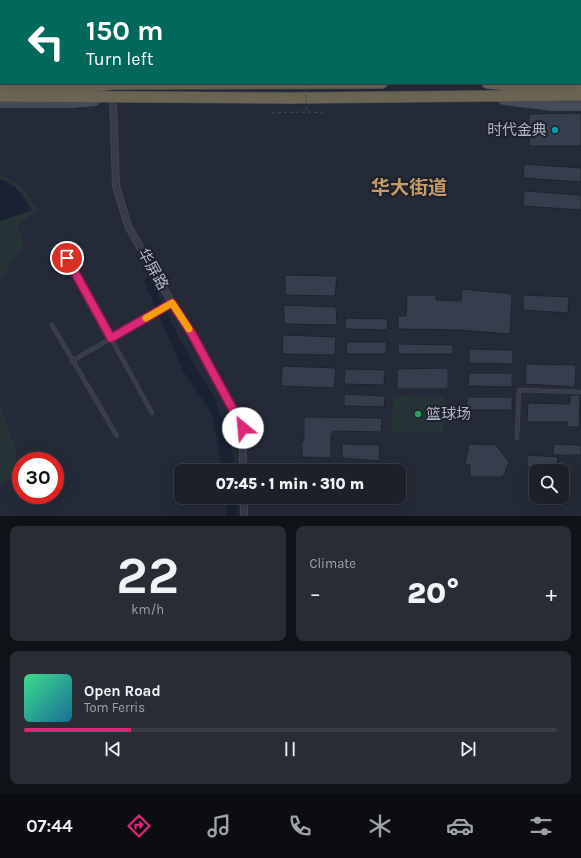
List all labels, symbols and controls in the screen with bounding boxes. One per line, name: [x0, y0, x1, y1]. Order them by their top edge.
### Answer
text: 150 m: [86, 14, 164, 47]
icon: left: [20, 16, 72, 68]
text: Turn left: [86, 48, 154, 70]
place label: 时代金典: [487, 121, 547, 139]
marker: 时代金典: [550, 125, 560, 135]
district label: 华大街道: [371, 177, 447, 199]
pin: [50, 241, 84, 275]
street label: 华屏路: [134, 245, 172, 293]
icon: arrive: [56, 247, 78, 269]
place label: 篮球场: [426, 405, 471, 423]
position arrow: [222, 407, 264, 449]
marker: 篮球场: [413, 409, 423, 419]
speed limit sign: 30: [12, 452, 64, 504]
map controls: [529, 464, 569, 504]
button: search: [529, 464, 569, 504]
text: 07:45 · 1 min · 310 m: [216, 475, 364, 493]
text: 22: [116, 545, 179, 606]
text: Climate: [310, 556, 356, 571]
text: 20°: [407, 575, 459, 611]
text: −: [310, 581, 321, 607]
text: +: [545, 581, 557, 607]
text: km/h: [131, 602, 164, 617]
text: Open Road: [84, 682, 161, 700]
text: Tom Ferris: [84, 700, 145, 715]
icon: previous: [102, 738, 124, 760]
icon: pause: [279, 738, 301, 760]
icon: next: [457, 738, 479, 760]
icon: directions: [125, 812, 153, 840]
icon: music: [205, 812, 233, 840]
icon: phone: [286, 812, 314, 840]
icon: climate: [366, 812, 394, 840]
icon: car: [446, 812, 474, 840]
icon: filters: [527, 812, 555, 840]
text: 07:44: [26, 815, 73, 837]

